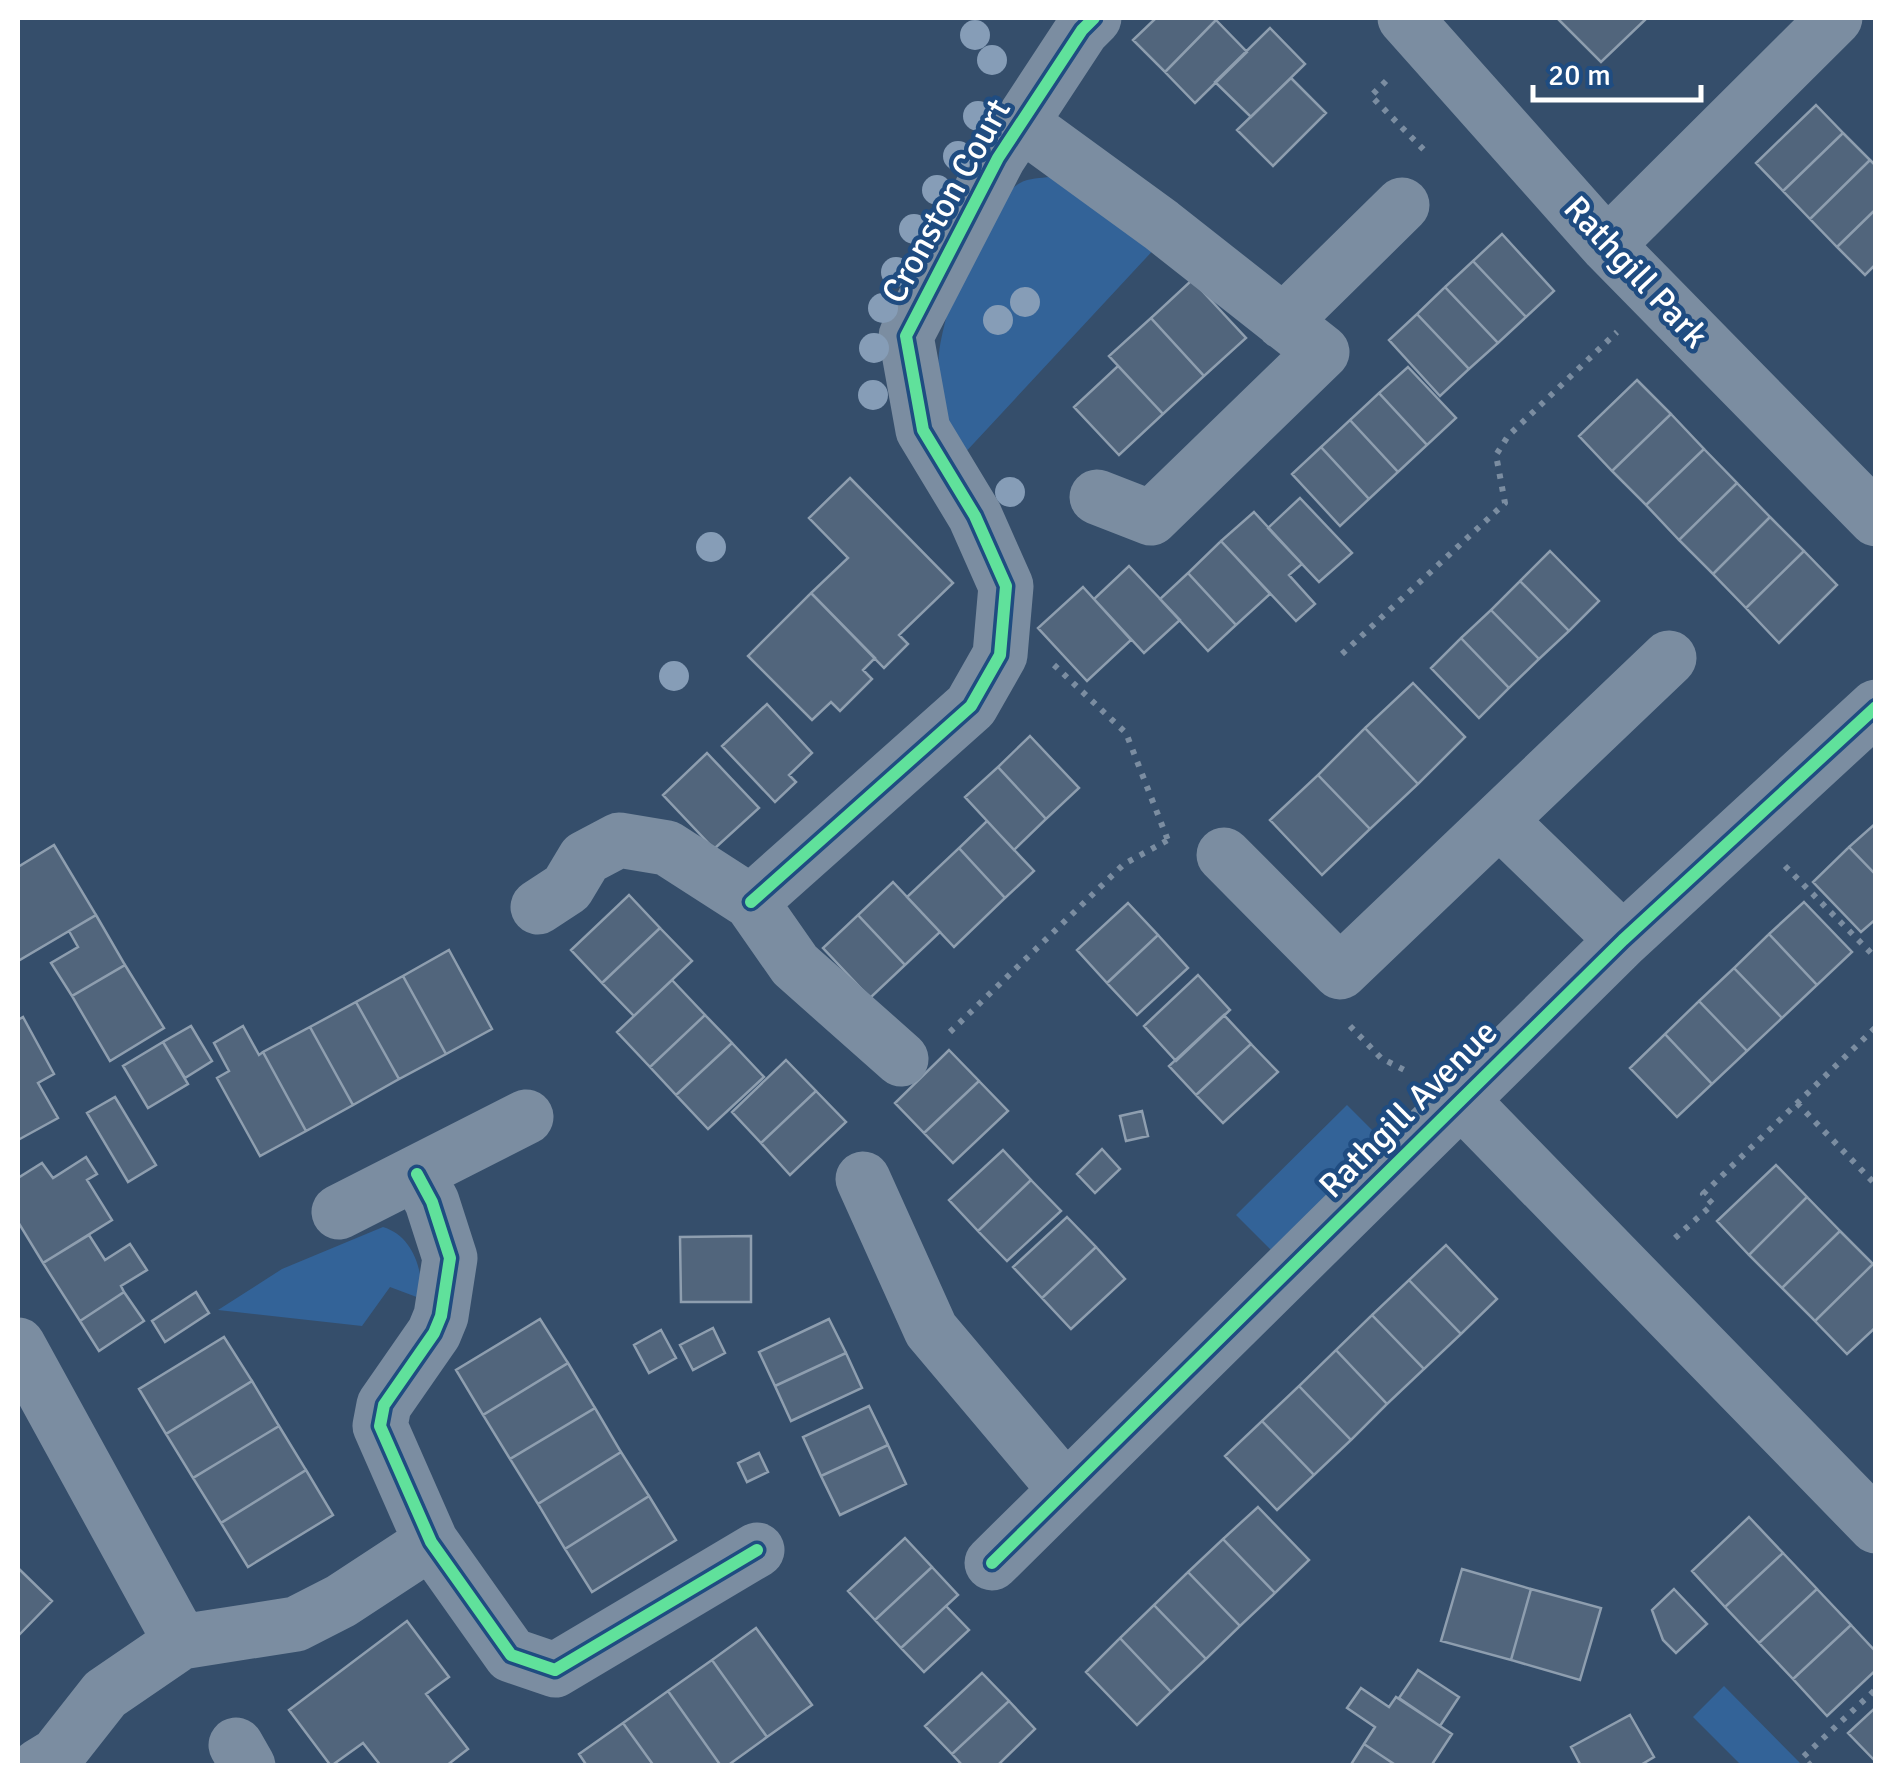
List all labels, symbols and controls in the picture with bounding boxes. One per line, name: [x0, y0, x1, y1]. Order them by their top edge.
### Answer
scale bar: [1533, 40, 1700, 102]
text: 20 m: [1548, 57, 1611, 94]
street label: Cronston Court: [872, 91, 1020, 311]
street label: Rathgill Park: [1555, 187, 1717, 357]
street label: Rathgill Avenue: [1310, 1011, 1506, 1207]

